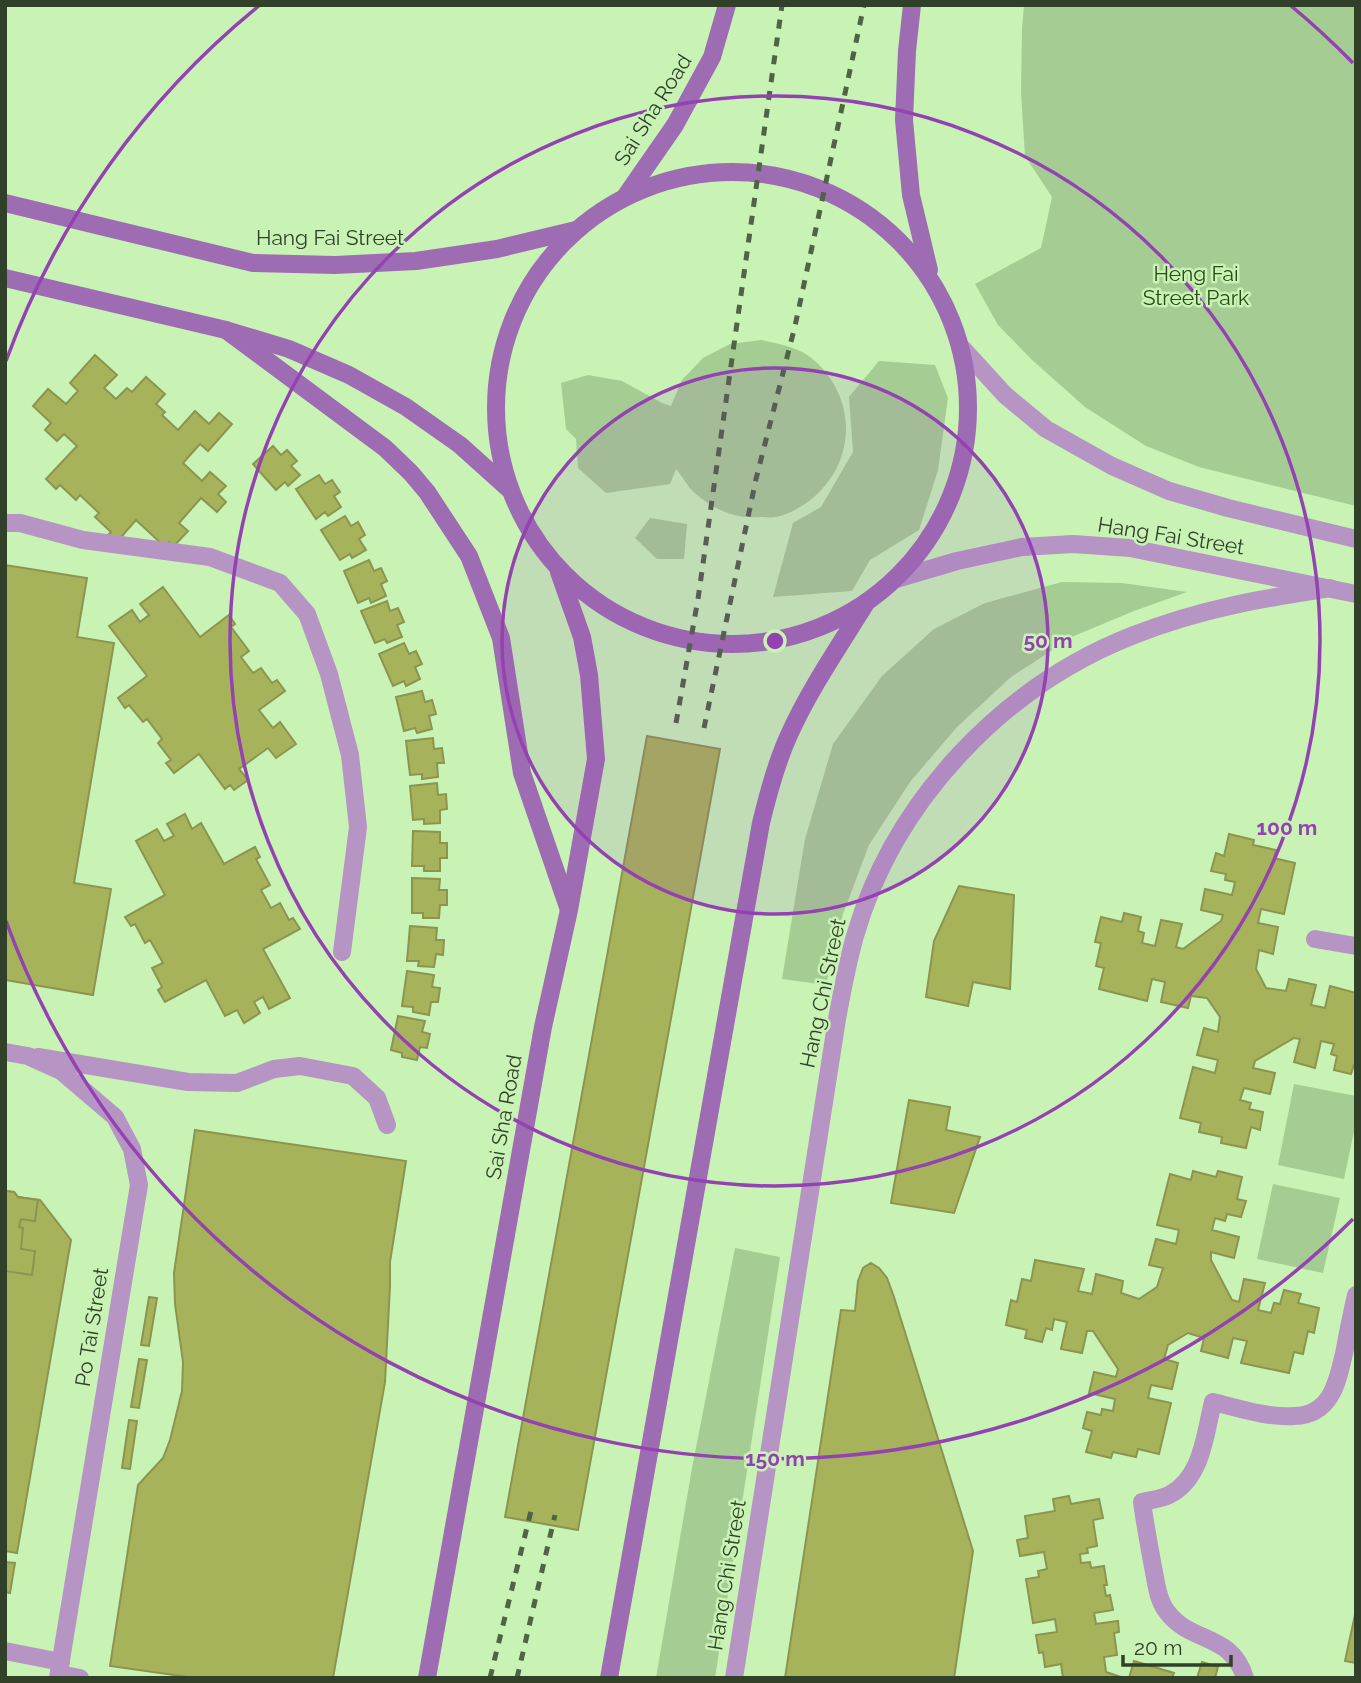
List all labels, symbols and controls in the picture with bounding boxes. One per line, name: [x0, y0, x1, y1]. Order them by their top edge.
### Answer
street label: Sai Sha Road: [609, 50, 697, 170]
street label: Hang Fai Street: [256, 225, 404, 250]
park label: Heng Fai Street Park: [1143, 261, 1249, 310]
street label: Hang Fai Street: [1096, 512, 1246, 559]
text: 50 m: [1023, 628, 1073, 653]
centre of rings: [763, 629, 787, 653]
text: 100 m: [1257, 815, 1317, 840]
street label: Hang Chi Street: [794, 916, 851, 1070]
street label: Sai Sha Road: [480, 1053, 527, 1181]
street label: Po Tai Street: [70, 1266, 113, 1388]
text: 150 m: [745, 1446, 805, 1471]
street label: Hang Chi Street: [702, 1498, 751, 1652]
scale bar: [1123, 1624, 1232, 1668]
text: 20 m: [1134, 1635, 1182, 1660]

